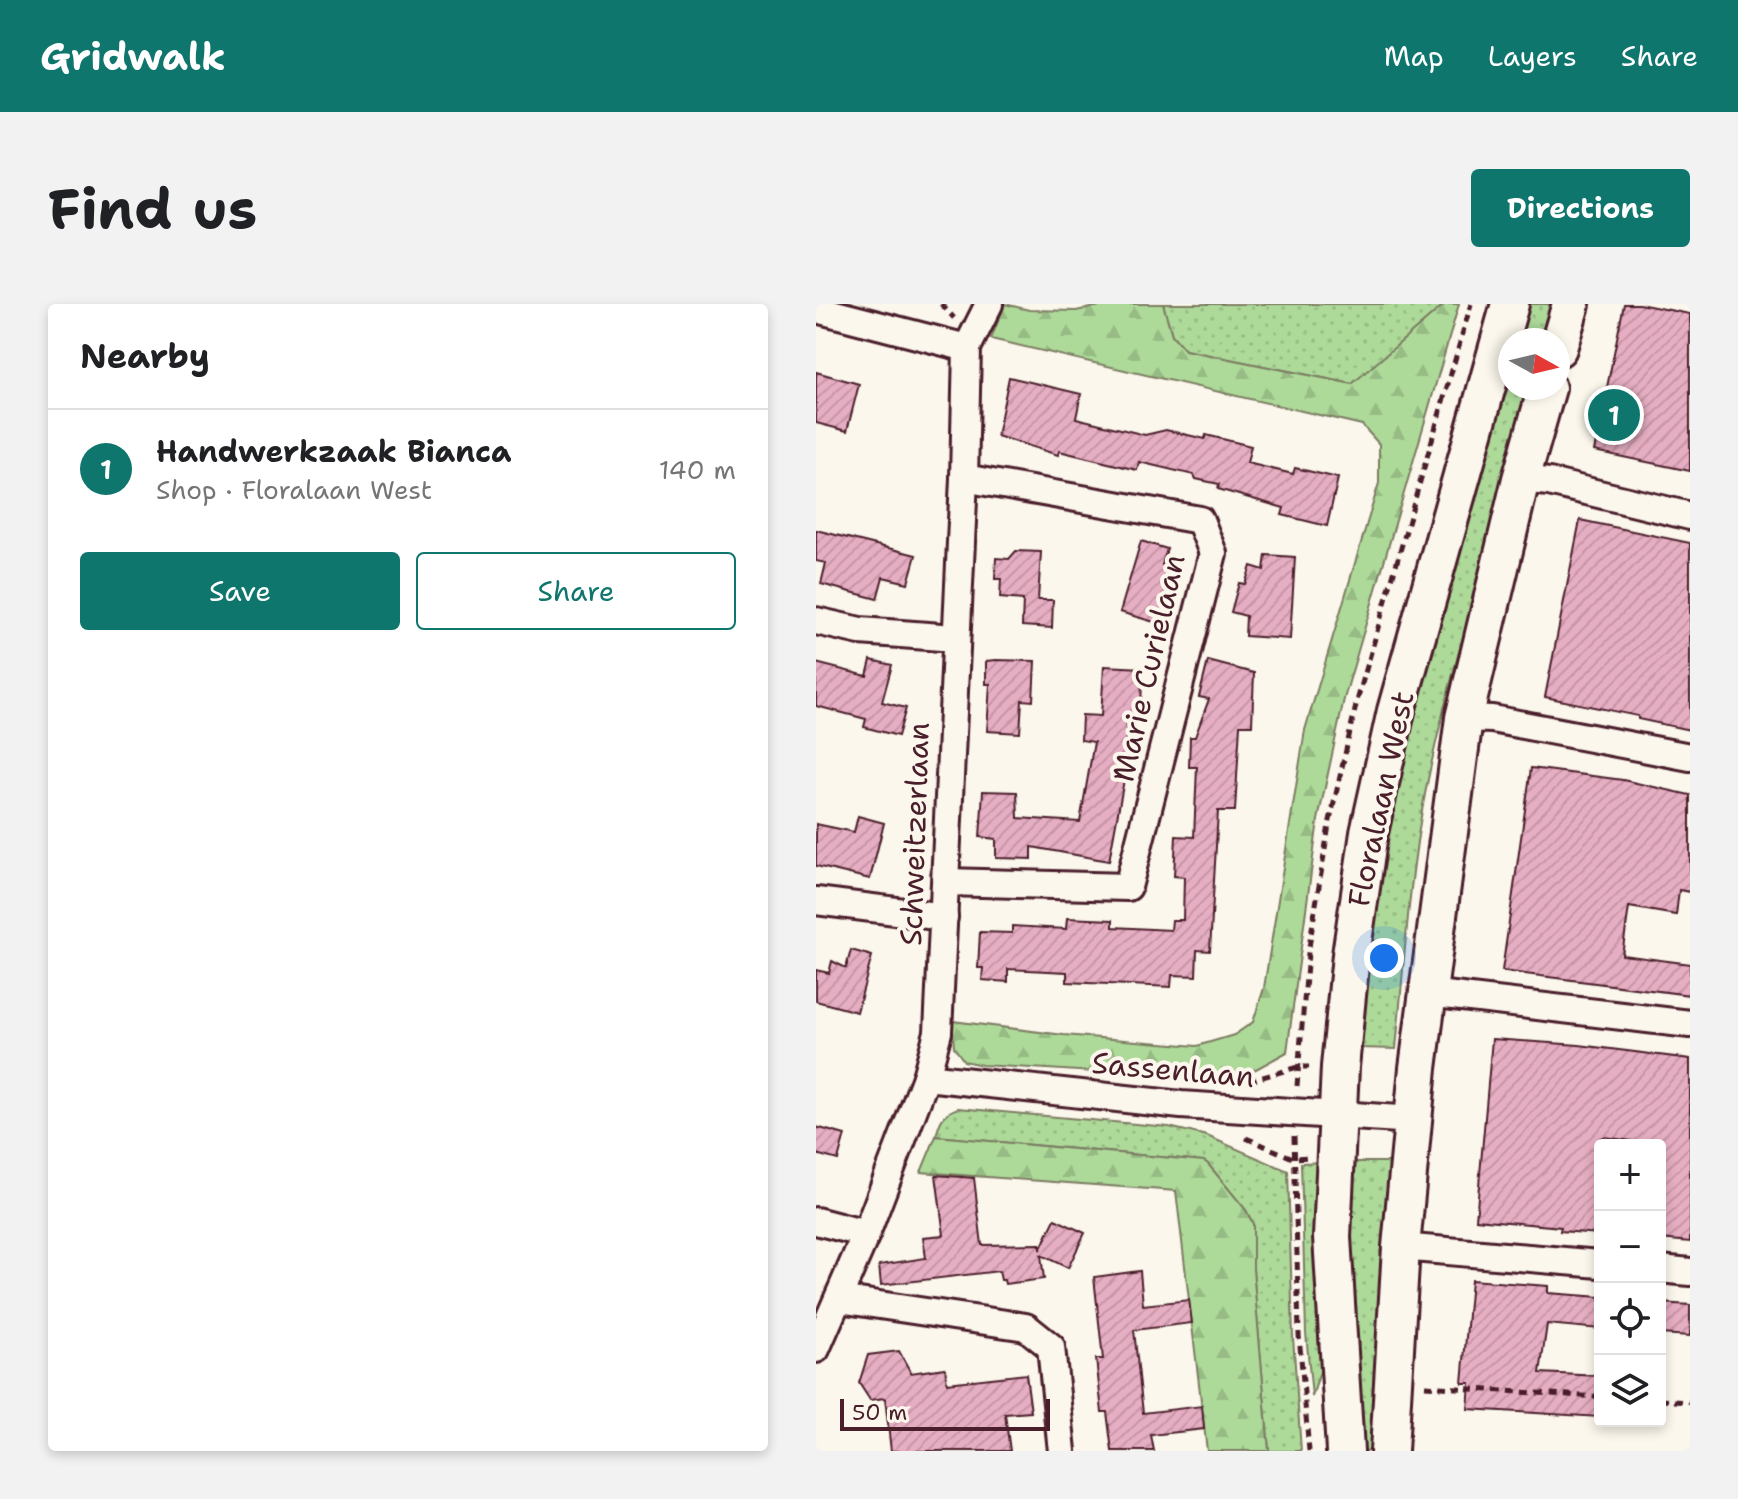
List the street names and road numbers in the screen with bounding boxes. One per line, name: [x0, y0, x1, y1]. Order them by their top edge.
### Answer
street label: Marie Curielaan: [1102, 550, 1195, 786]
street label: Floralaan West: [1338, 687, 1423, 911]
street label: Schweitzerlaan: [890, 722, 939, 946]
street label: Sassenlaan: [1090, 1042, 1256, 1097]

